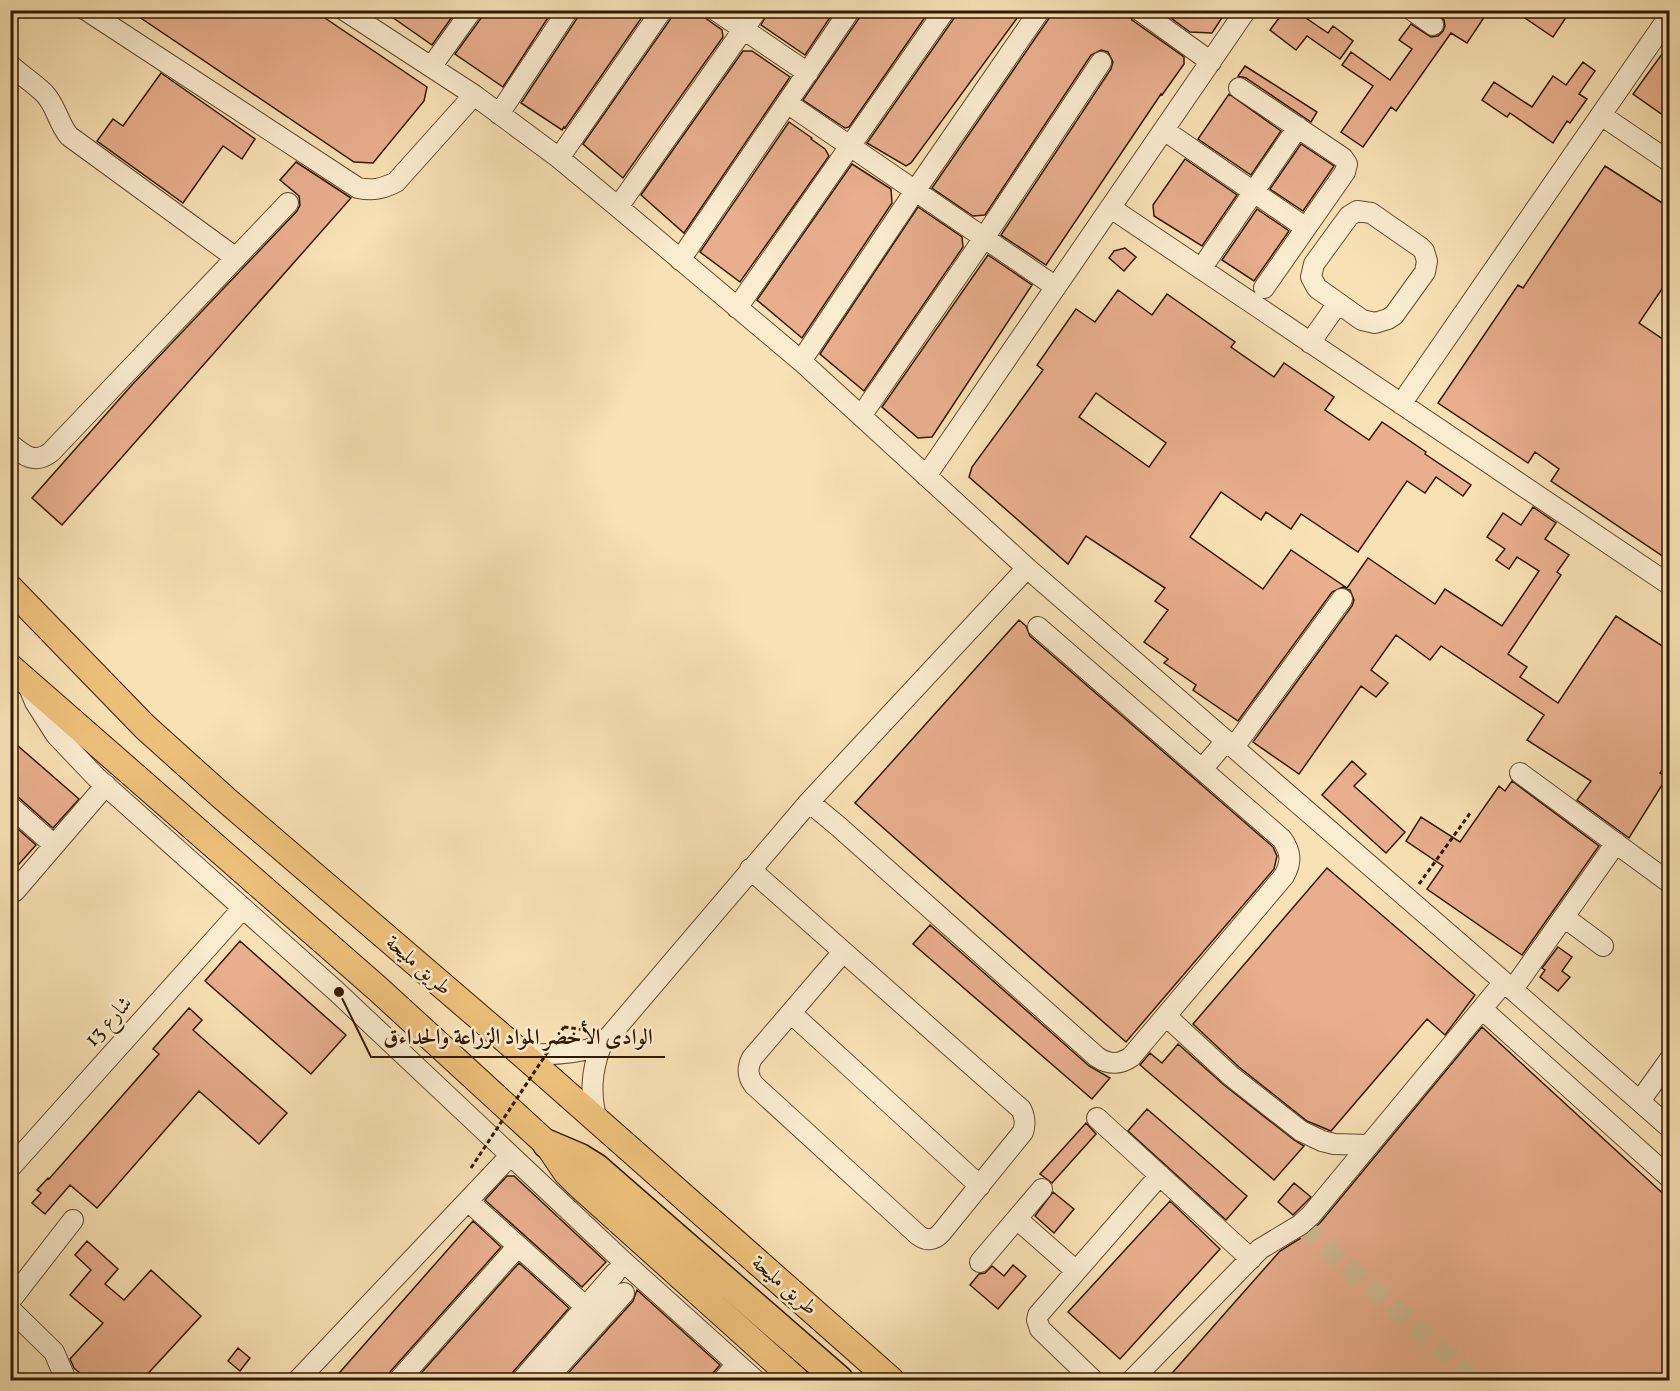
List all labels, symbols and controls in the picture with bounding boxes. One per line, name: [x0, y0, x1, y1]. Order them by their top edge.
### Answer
street label: طريق مليحة: [379, 929, 457, 1003]
street label: شارع 13: [78, 990, 141, 1055]
callout: الوادى الأخضر المواد الزراعة والحداءق: [371, 1017, 665, 1057]
text: الوادى الأخضر المواد الزراعة والحداءق: [383, 1020, 653, 1054]
street label: طريق مليحة: [745, 1249, 823, 1323]

